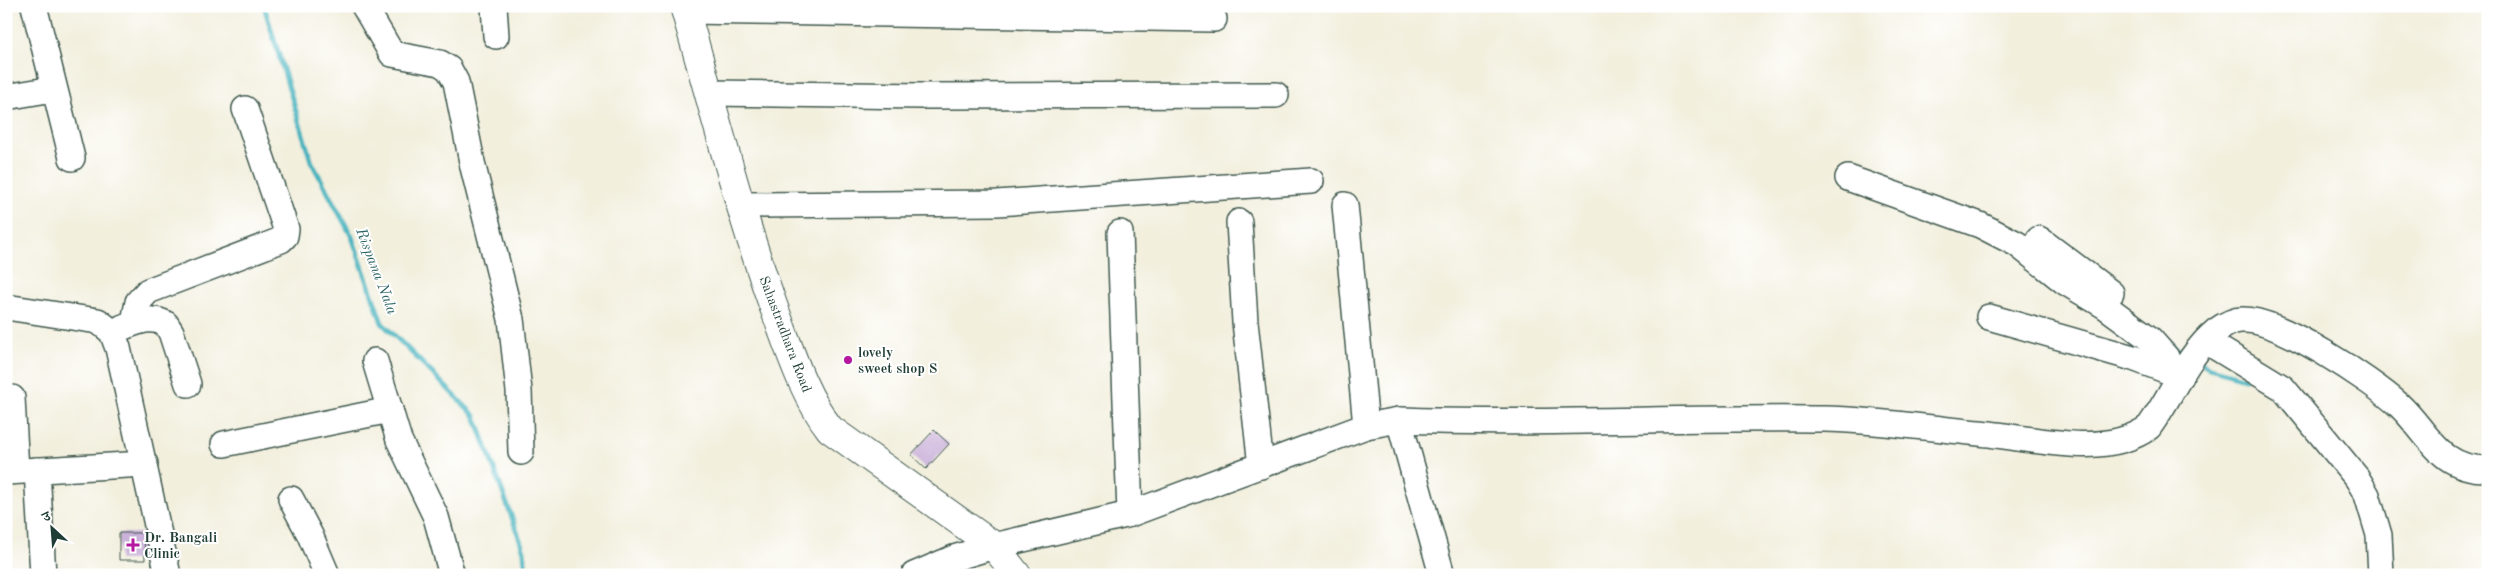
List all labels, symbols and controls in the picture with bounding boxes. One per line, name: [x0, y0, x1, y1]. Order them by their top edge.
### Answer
water label: Rispana Nala: [352, 225, 399, 317]
street label: Sahastradhara Road: [756, 274, 814, 394]
place label: lovely sweet shop S: [858, 346, 937, 376]
marker: lovely sweet shop S: [842, 354, 854, 366]
north arrow: [28, 504, 78, 554]
text: उ: [40, 509, 54, 526]
place label: Dr. Bangali Clinic: [144, 531, 217, 561]
marker: Dr. Bangali Clinic: [126, 538, 140, 552]

